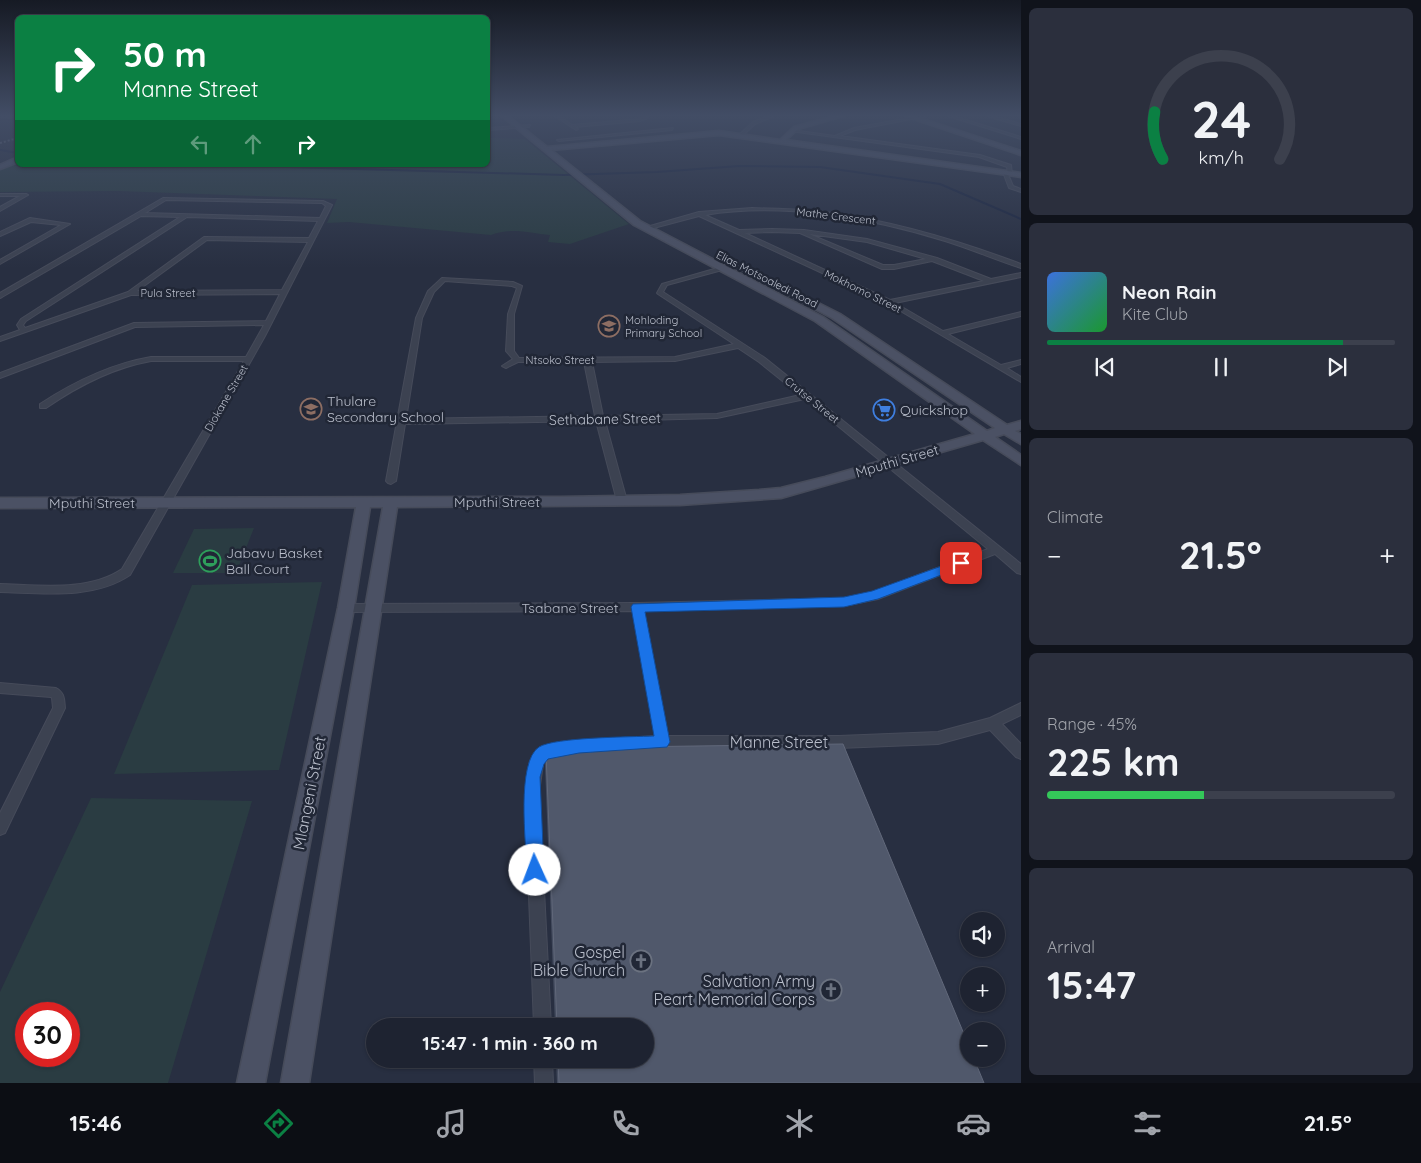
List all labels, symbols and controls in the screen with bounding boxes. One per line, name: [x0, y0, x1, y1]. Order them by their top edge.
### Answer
text: 50 m: [123, 32, 207, 76]
icon: right: [40, 35, 105, 100]
text: Manne Street: [123, 75, 259, 103]
text: 24: [1191, 86, 1251, 151]
icon: left: [186, 130, 214, 158]
icon: ahead: [239, 130, 267, 158]
icon: right: [292, 130, 320, 158]
text: km/h: [1198, 146, 1244, 168]
street label: Mathe Crescent: [796, 204, 877, 228]
street label: Elias Motsoaledi Road: [714, 247, 820, 311]
street label: Mokhomo Street: [822, 266, 904, 316]
text: Neon Rain: [1122, 280, 1217, 304]
street label: Pula Street: [140, 286, 196, 300]
text: Kite Club: [1122, 304, 1188, 324]
place label: Mohloding Primary School: [625, 313, 702, 340]
school or university icon: Mohloding Primary School: [597, 314, 621, 338]
street label: Ntsoko Street: [525, 353, 595, 367]
icon: previous: [1091, 353, 1119, 381]
icon: pause: [1207, 353, 1235, 381]
icon: next: [1323, 353, 1351, 381]
street label: Diokane Street: [201, 362, 251, 434]
street label: Crutse Street: [782, 374, 842, 426]
place label: Thulare Secondary School: [327, 392, 444, 426]
school or university icon: Thulare Secondary School: [299, 397, 323, 421]
supermarket icon: Quickshop: [872, 398, 896, 422]
place label: Quickshop: [900, 401, 968, 419]
street label: Sethabane Street: [549, 409, 661, 429]
street label: Mputhi Street: [853, 440, 941, 481]
street label: Mputhi Street: [454, 493, 540, 511]
street label: Mputhi Street: [49, 494, 135, 512]
text: Climate: [1047, 507, 1103, 527]
text: 21.5°: [1179, 531, 1262, 579]
text: −: [1047, 538, 1062, 573]
text: +: [1379, 538, 1395, 573]
pin: [940, 542, 982, 584]
place label: Jabavu Basket Ball Court: [226, 544, 323, 578]
sports icon: Jabavu Basket Ball Court: [198, 549, 222, 573]
icon: arrive: [947, 549, 975, 577]
street label: Tsabane Street: [521, 599, 619, 617]
text: Range · 45%: [1047, 714, 1137, 734]
street label: Manne Street: [730, 732, 828, 752]
street label: Mlangeni Street: [288, 734, 330, 852]
text: 225 km: [1047, 738, 1179, 786]
position arrow: [508, 843, 560, 895]
map controls: [960, 912, 1005, 1067]
button: sound: [960, 912, 1005, 957]
text: Arrival: [1047, 937, 1095, 957]
place label: Gospel Bible Church: [533, 942, 625, 980]
church icon: Gospel Bible Church: [629, 949, 653, 973]
text: 15:47: [1047, 961, 1136, 1009]
button: +: [960, 967, 1005, 1012]
place label: Salvation Army Peart Memorial Corps: [654, 971, 815, 1009]
church icon: Salvation Army Peart Memorial Corps: [819, 978, 843, 1002]
speed limit sign: 30: [15, 1002, 80, 1067]
button: −: [960, 1022, 1005, 1067]
text: 15:47 · 1 min · 360 m: [422, 1031, 598, 1055]
icon: directions: [261, 1106, 296, 1141]
icon: music: [434, 1106, 469, 1141]
icon: phone: [608, 1106, 643, 1141]
icon: climate: [782, 1106, 817, 1141]
icon: car: [956, 1106, 991, 1141]
icon: filters: [1130, 1106, 1165, 1141]
text: 15:46: [69, 1109, 122, 1137]
text: 21.5°: [1304, 1109, 1352, 1137]

